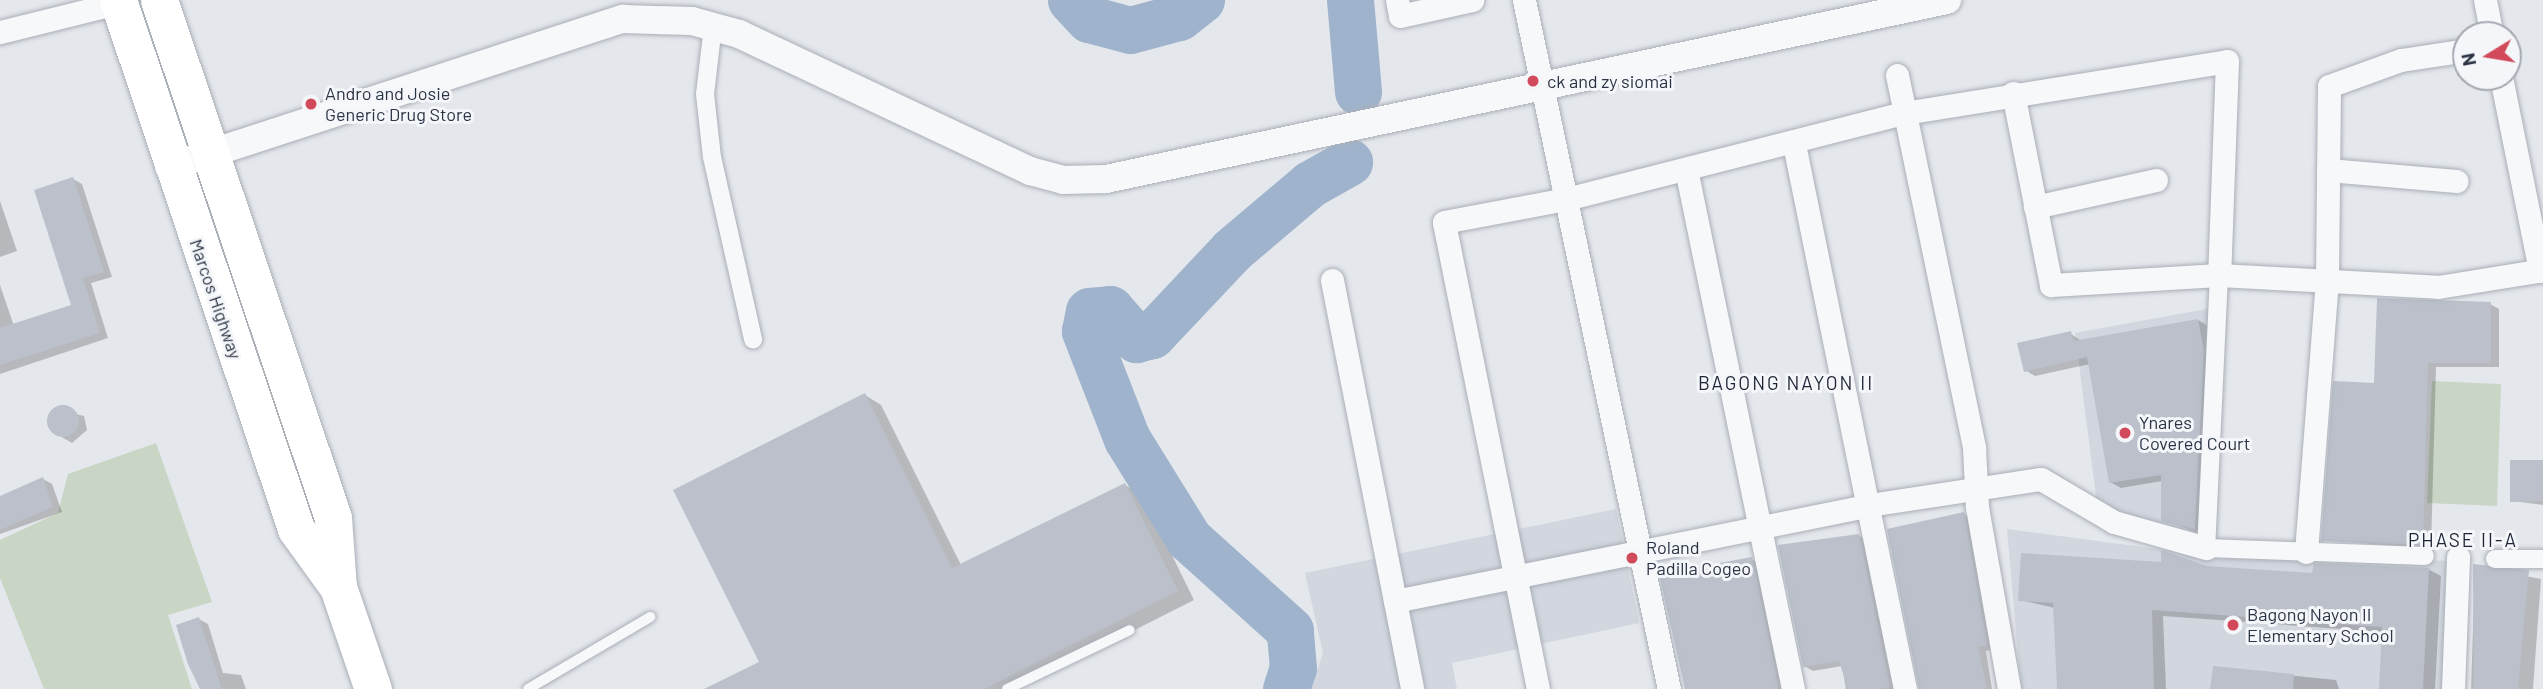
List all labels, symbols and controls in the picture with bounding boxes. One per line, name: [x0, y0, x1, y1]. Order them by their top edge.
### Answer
north arrow: [2452, 21, 2522, 91]
text: N: [2455, 51, 2480, 68]
place label: ck and zy siomai: [1547, 70, 1673, 92]
marker: ck and zy siomai: [1525, 73, 1541, 89]
place label: Andro and Josie Generic Drug Store: [325, 83, 472, 126]
marker: Andro and Josie Generic Drug Store: [303, 96, 319, 112]
street label: Marcos Highway: [185, 236, 247, 362]
district label: BAGONG NAYON II: [1700, 372, 1872, 394]
place label: Ynares Covered Court: [2139, 412, 2250, 454]
marker: Ynares Covered Court: [2117, 425, 2133, 441]
district label: PHASE II-A: [2409, 529, 2517, 551]
place label: Roland Padilla Cogeo: [1646, 537, 1751, 580]
marker: Roland Padilla Cogeo: [1624, 550, 1640, 566]
place label: Bagong Nayon II Elementary School: [2247, 604, 2394, 646]
marker: Bagong Nayon II Elementary School: [2225, 617, 2241, 633]

